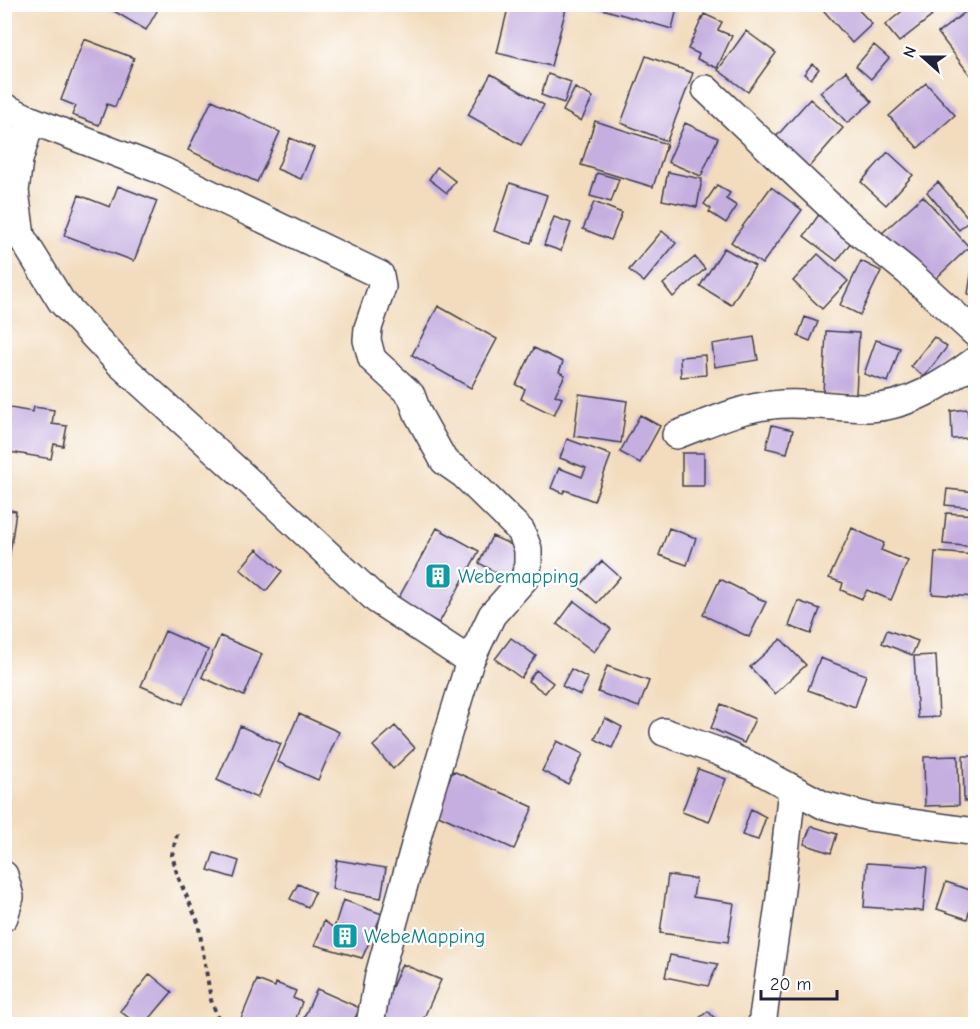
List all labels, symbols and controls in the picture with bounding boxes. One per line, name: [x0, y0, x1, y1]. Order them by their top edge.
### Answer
north arrow: [893, 27, 953, 87]
text: N: [900, 44, 920, 60]
building icon: Webemapping: [423, 561, 453, 591]
place label: Webemapping: [458, 565, 579, 588]
building icon: WebeMapping: [330, 921, 360, 951]
place label: WebeMapping: [364, 925, 485, 948]
scale bar: [761, 963, 838, 1001]
text: 20 m: [770, 974, 811, 995]

